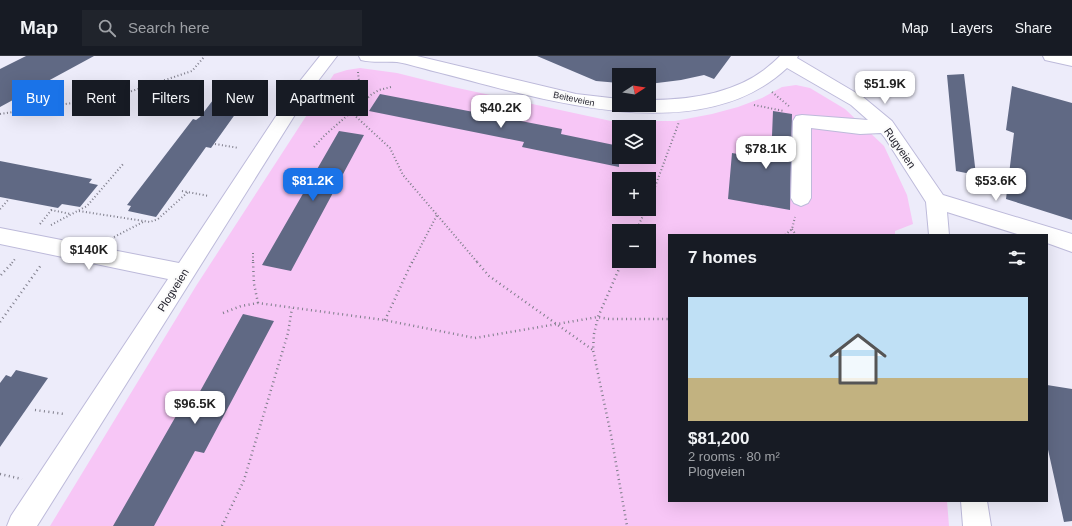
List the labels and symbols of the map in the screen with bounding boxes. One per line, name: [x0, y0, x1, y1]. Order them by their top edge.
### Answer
north arrow: [612, 68, 656, 112]
pin: $51.9K: [852, 71, 918, 105]
street label: Beiteveien: [552, 90, 596, 108]
pin: $40.2K: [468, 95, 534, 129]
street label: Rugveien: [882, 126, 918, 170]
pin: $78.1K: [733, 136, 799, 170]
pin: $81.2K: [280, 168, 346, 202]
pin: $53.6K: [963, 168, 1029, 202]
pin: $140K: [61, 237, 117, 271]
street label: Plogveien: [155, 266, 191, 314]
pin: $96.5K: [162, 391, 228, 425]

